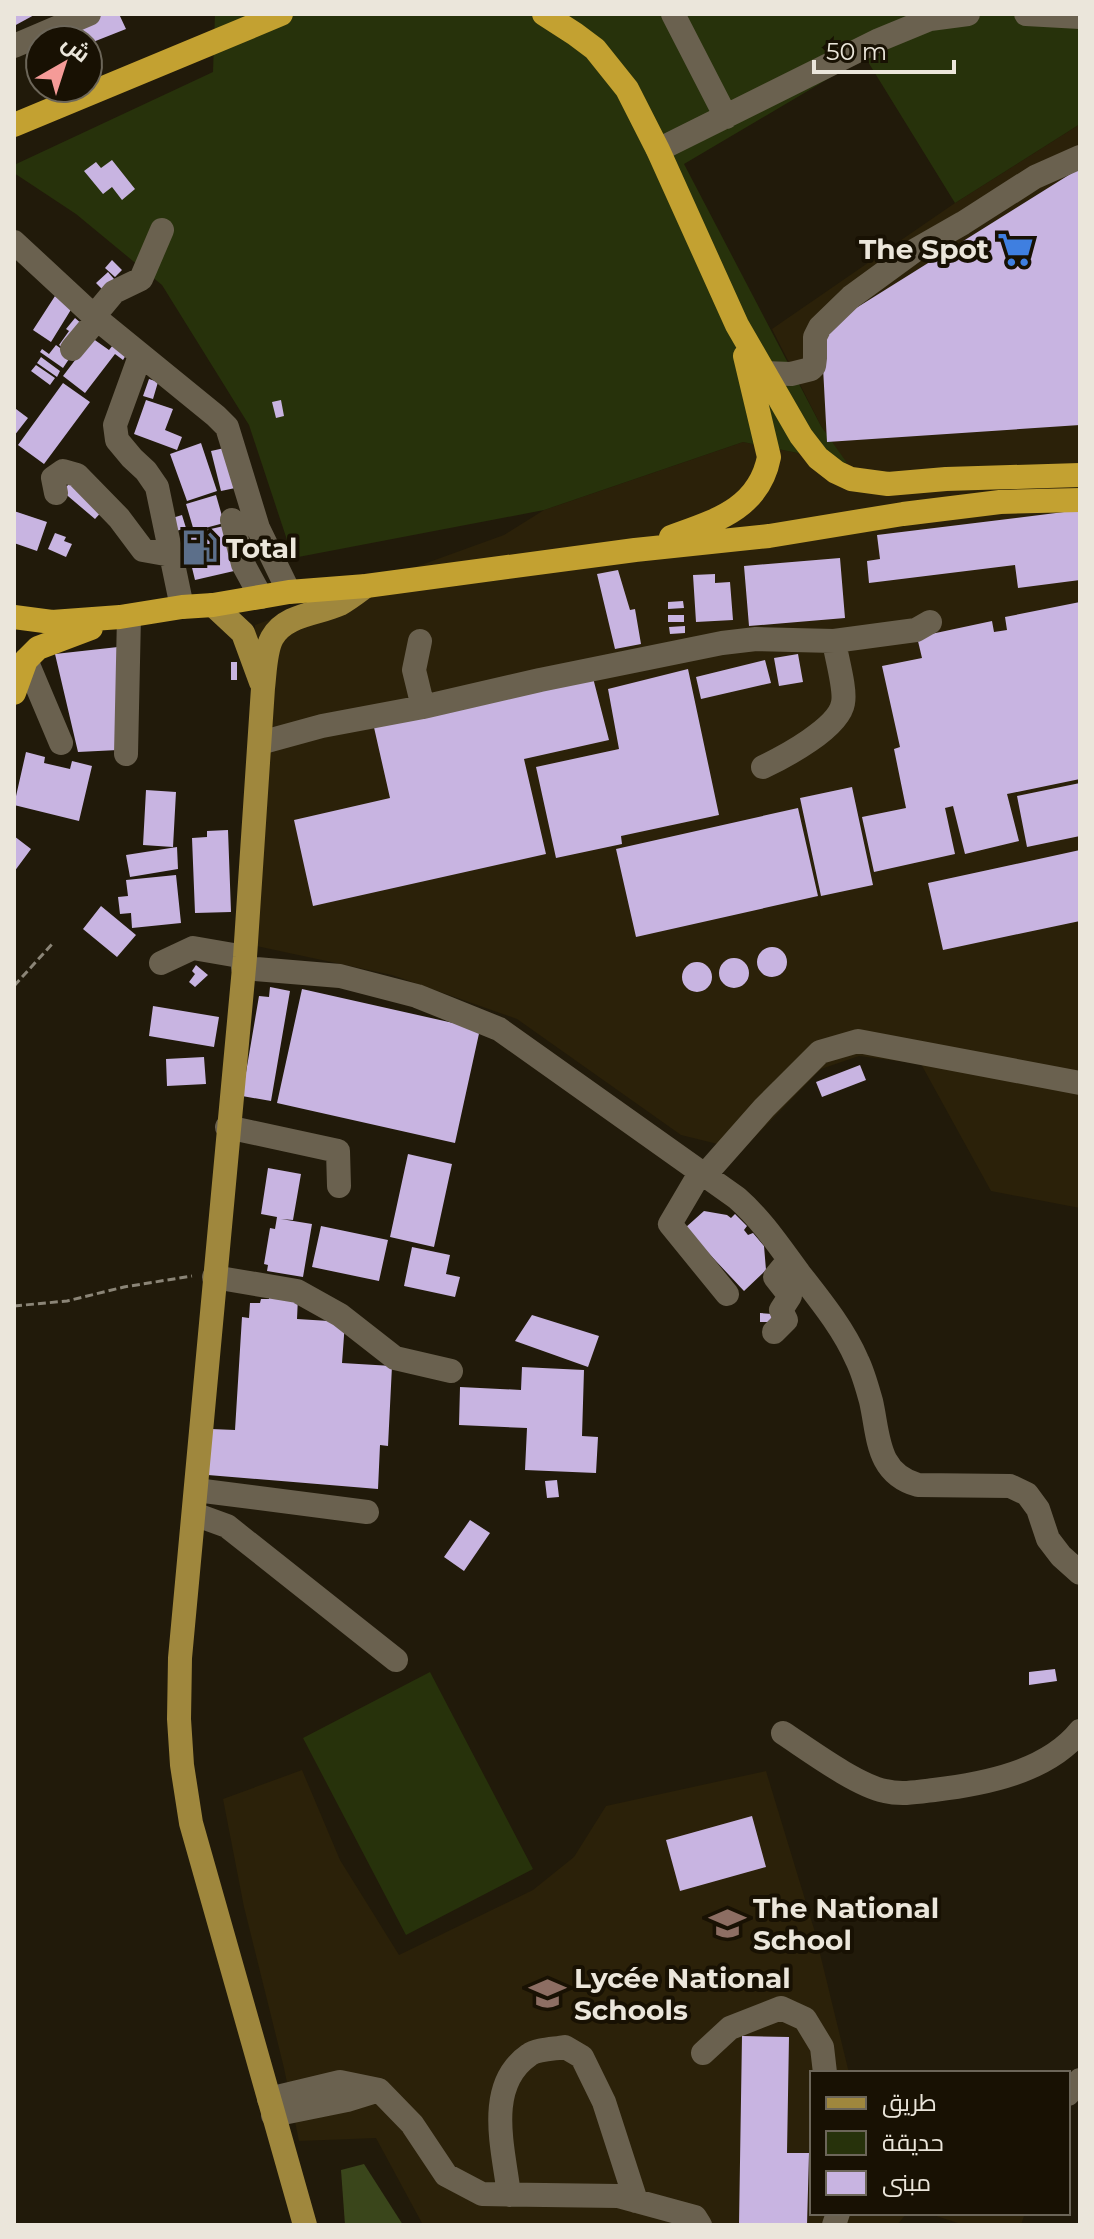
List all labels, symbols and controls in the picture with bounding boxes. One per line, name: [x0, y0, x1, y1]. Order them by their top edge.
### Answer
north arrow: [24, 24, 104, 104]
scale bar: [814, 24, 954, 74]
text: ش: [57, 29, 96, 68]
text: 50 m: [826, 37, 887, 66]
supermarket icon: The Spot: [996, 230, 1034, 268]
place label: The Spot: [859, 232, 989, 266]
fuel station icon: Total: [181, 529, 219, 567]
place label: Total: [226, 531, 297, 565]
place label: The National School: [753, 1891, 939, 1957]
school or university icon: The National School: [708, 1905, 746, 1943]
place label: Lycée National Schools: [574, 1961, 791, 2027]
school or university icon: Lycée National Schools: [529, 1975, 567, 2013]
legend: [810, 2071, 1070, 2215]
text: طريق: [882, 2088, 937, 2118]
text: حديقة: [882, 2128, 944, 2157]
text: مبنى: [882, 2168, 931, 2197]

